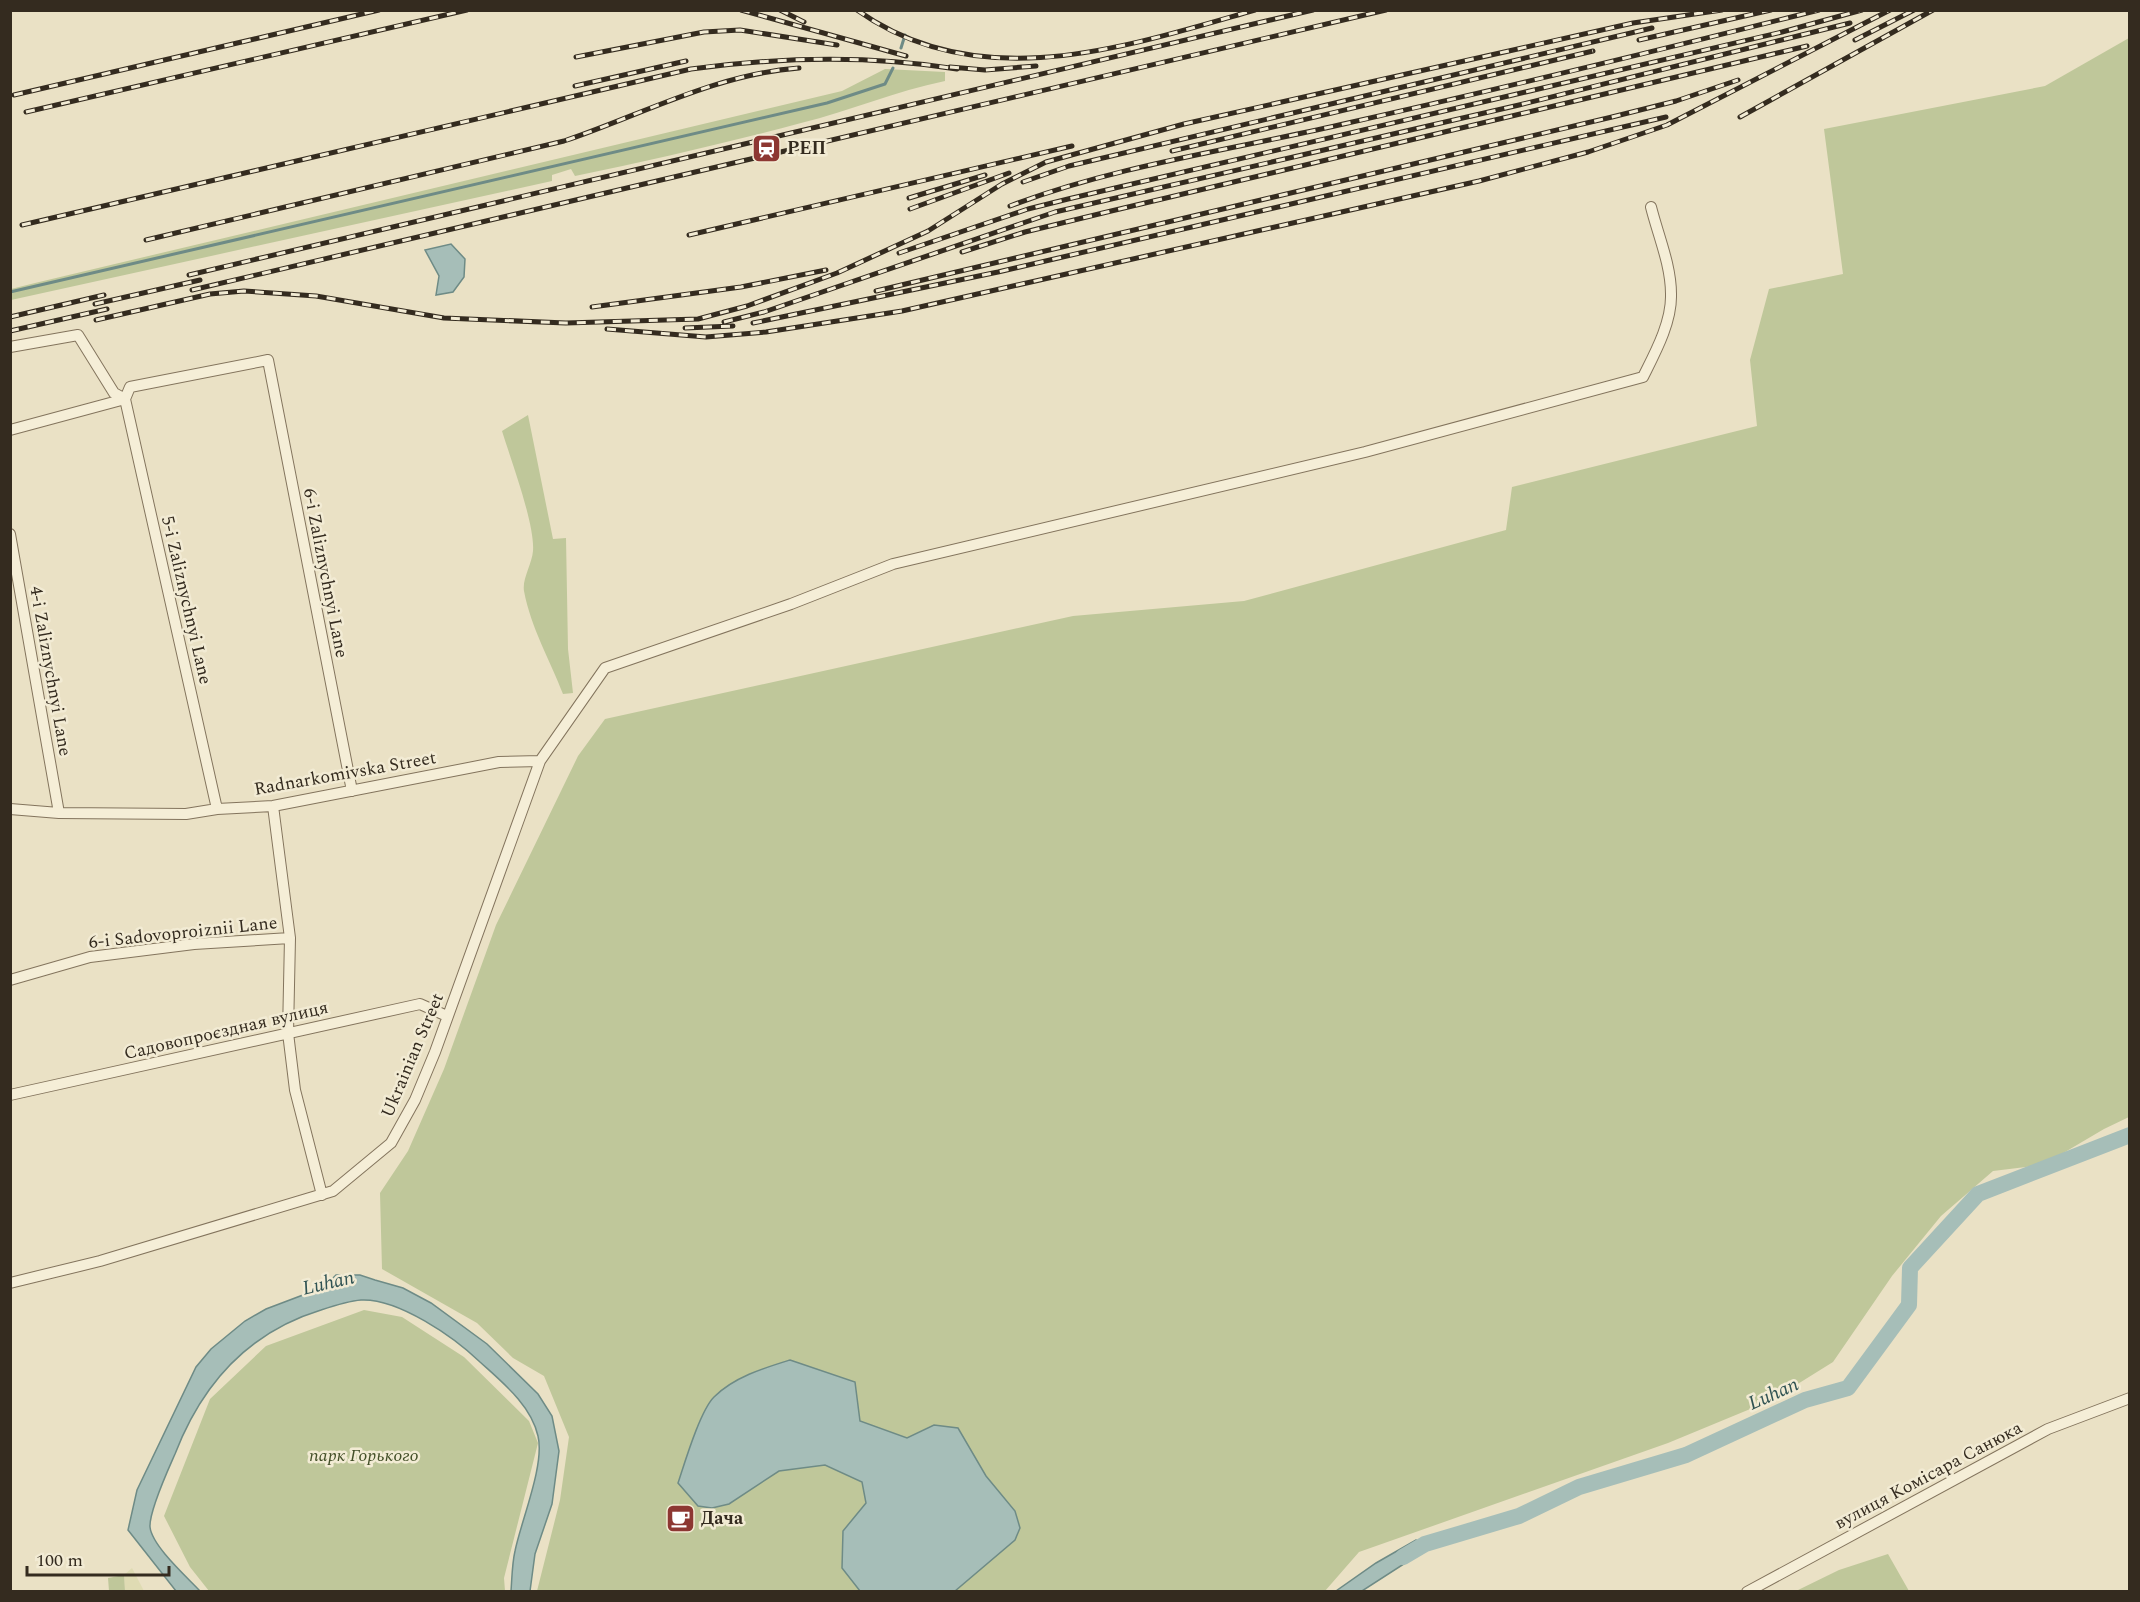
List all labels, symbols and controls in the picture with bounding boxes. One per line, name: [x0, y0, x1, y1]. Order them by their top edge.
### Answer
station icon: РЕП: [750, 132, 782, 164]
place label: РЕП: [787, 135, 826, 162]
street label: 6-i Zaliznychnyi Lane: [296, 486, 355, 660]
street label: 5-i Zaliznychnyi Lane: [154, 513, 219, 687]
street label: 4-i Zaliznychnyi Lane: [22, 584, 79, 758]
street label: Radnarkomivska Street: [252, 744, 438, 803]
street label: 6-i Sadovoproiznii Lane: [87, 909, 279, 956]
street label: Ukrainian Street: [374, 989, 451, 1122]
street label: Садовопроєздная вулиця: [121, 994, 331, 1067]
water label: Luhan: [299, 1262, 358, 1304]
water label: Luhan: [1743, 1369, 1804, 1418]
street label: вулиця Комісара Санюка: [1830, 1414, 2027, 1536]
park label: парк Горького: [309, 1442, 419, 1469]
cafe icon: Дача: [664, 1502, 696, 1534]
place label: Дача: [701, 1505, 744, 1532]
scale bar: [27, 1539, 170, 1577]
text: 100 m: [36, 1547, 83, 1574]

